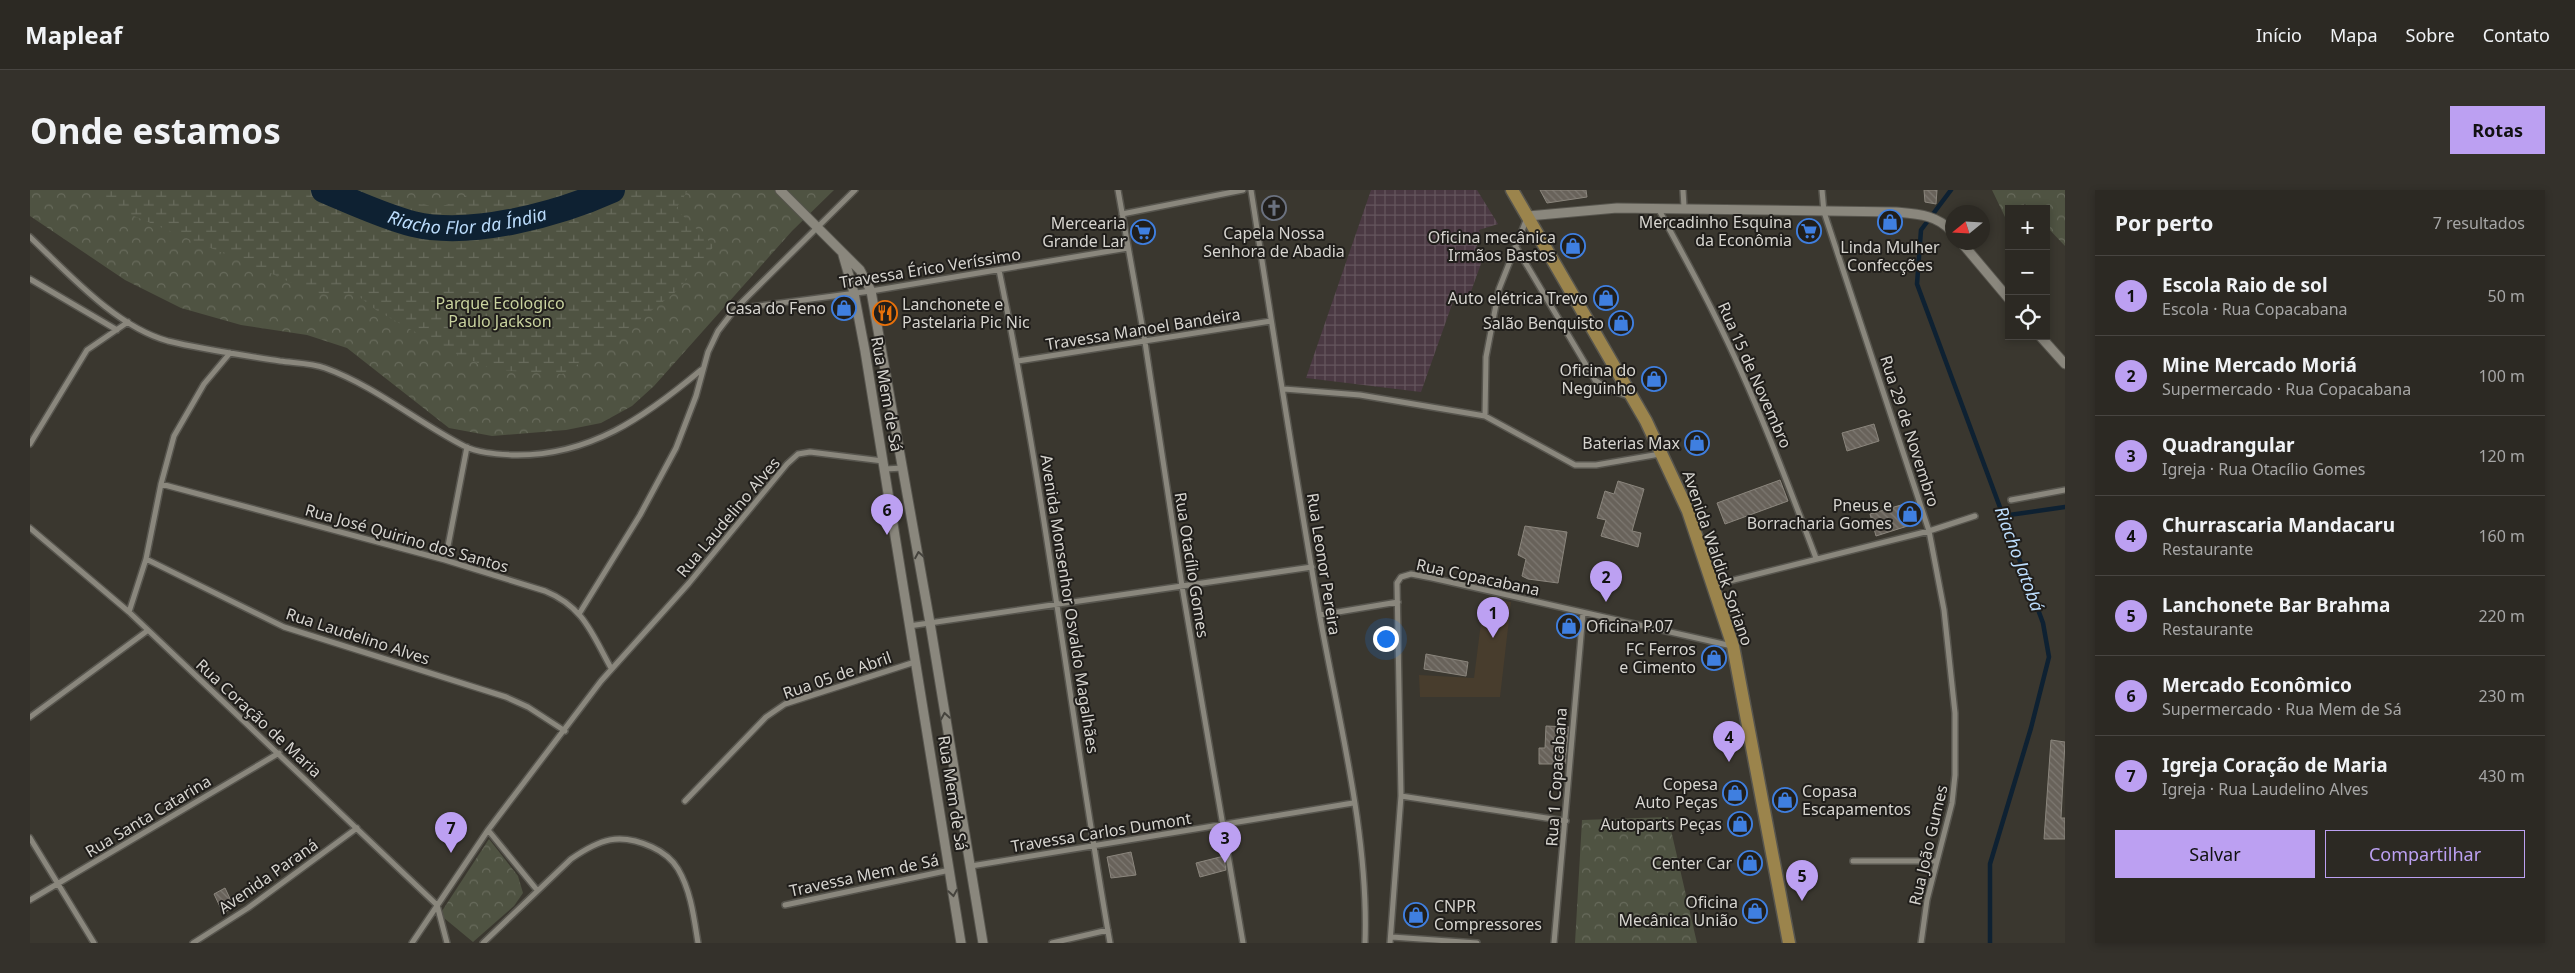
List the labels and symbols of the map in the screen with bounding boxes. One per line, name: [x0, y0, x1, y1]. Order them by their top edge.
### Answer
church icon: Capela Nossa Senhora de Abadia: [1261, 195, 1287, 221]
water label: Riacho Flor da Índia: [385, 201, 549, 239]
north arrow: [1945, 205, 1990, 250]
shop icon: Linda Mulher Confecções: [1877, 209, 1903, 235]
place label: Mercadinho Esquina da Econômia: [1639, 211, 1792, 251]
place label: Mercearia Grande Lar: [1042, 212, 1126, 252]
supermarket icon: Mercadinho Esquina da Econômia: [1796, 218, 1822, 244]
supermarket icon: Mercearia Grande Lar: [1130, 219, 1156, 245]
place label: Capela Nossa Senhora de Abadia: [1203, 222, 1345, 262]
place label: Oficina mecânica Irmãos Bastos: [1428, 226, 1556, 266]
shop icon: Oficina mecânica Irmãos Bastos: [1560, 233, 1586, 259]
place label: Linda Mulher Confecções: [1840, 236, 1940, 276]
street label: Travessa Érico Veríssimo: [838, 243, 1022, 293]
shop icon: Auto elétrica Trevo: [1593, 285, 1619, 311]
place label: Auto elétrica Trevo: [1448, 287, 1588, 309]
park label: Parque Ecologico Paulo Jackson: [435, 292, 565, 332]
place label: Lanchonete e Pastelaria Pic Nic: [902, 293, 1030, 333]
shop icon: Casa do Feno: [831, 295, 857, 321]
place label: Casa do Feno: [726, 297, 826, 319]
street label: Rua 15 de Novembro: [1713, 298, 1797, 452]
restaurant icon: Lanchonete e Pastelaria Pic Nic: [872, 300, 898, 326]
street label: Travessa Manoel Bandeira: [1044, 303, 1242, 355]
shop icon: Salão Benquisto: [1608, 310, 1634, 336]
place label: Salão Benquisto: [1483, 312, 1604, 334]
street label: Rua Mem de Sá: [866, 335, 908, 453]
street label: Rua 29 de Novembro: [1875, 353, 1945, 509]
place label: Oficina do Neguinho: [1560, 359, 1636, 399]
shop icon: Oficina do Neguinho: [1641, 366, 1667, 392]
shop icon: Baterias Max: [1684, 430, 1710, 456]
place label: Baterias Max: [1582, 432, 1681, 454]
street label: Rua Laudelino Alves: [671, 452, 785, 582]
street label: Avenida Monsenhor Osvaldo Magalhães: [1035, 453, 1105, 755]
street label: Avenida Waldick Soriano: [1678, 467, 1758, 649]
street label: Rua Otacílio Gomes: [1170, 491, 1214, 639]
street label: Rua Leonor Pereira: [1302, 491, 1346, 637]
pin: 6: [871, 494, 903, 535]
place label: Pneus e Borracharia Gomes: [1747, 494, 1892, 534]
street label: Rua José Quirino dos Santos: [303, 498, 511, 578]
shop icon: Pneus e Borracharia Gomes: [1897, 501, 1923, 527]
water label: Riacho Jatobá: [1990, 503, 2050, 615]
one-way arrow: [914, 551, 924, 560]
street label: Rua Copacabana: [1414, 553, 1542, 601]
pin: 2: [1590, 561, 1622, 602]
pin: 1: [1477, 597, 1509, 638]
street label: Rua Laudelino Alves: [283, 602, 433, 670]
shop icon: Oficina P.07: [1556, 613, 1582, 639]
place label: Oficina P.07: [1586, 615, 1673, 637]
your location: [1373, 626, 1399, 652]
place label: FC Ferros e Cimento: [1619, 638, 1696, 678]
shop icon: FC Ferros e Cimento: [1701, 645, 1727, 671]
street label: Rua 05 de Abril: [780, 646, 894, 704]
street label: Rua Coração de Maria: [191, 654, 327, 782]
street label: Rua 1 Copacabana: [1540, 707, 1572, 847]
one-way arrow: [941, 711, 951, 720]
pin: 4: [1713, 721, 1745, 762]
street label: Rua Mem de Sá: [933, 734, 973, 852]
street label: Rua Santa Catarina: [81, 770, 215, 862]
place label: Copesa Auto Peças: [1635, 773, 1718, 813]
shop icon: Copesa Auto Peças: [1722, 780, 1748, 806]
place label: Copasa Escapamentos: [1802, 780, 1911, 820]
street label: Rua João Gumes: [1903, 783, 1953, 907]
shop icon: Copasa Escapamentos: [1772, 787, 1798, 813]
street label: Travessa Carlos Dumont: [1009, 807, 1193, 857]
shop icon: Autoparts Peças: [1727, 811, 1753, 837]
pin: 7: [435, 812, 467, 853]
place label: Autoparts Peças: [1600, 813, 1722, 835]
pin: 3: [1209, 822, 1241, 863]
street label: Avenida Paraná: [214, 833, 322, 919]
street label: Travessa Mem de Sá: [787, 848, 941, 902]
shop icon: Center Car: [1737, 850, 1763, 876]
place label: Center Car: [1652, 852, 1732, 874]
pin: 5: [1786, 860, 1818, 901]
one-way arrow: [948, 889, 958, 898]
place label: Oficina Mecânica União: [1619, 891, 1738, 931]
place label: CNPR Compressores: [1434, 895, 1542, 935]
shop icon: Oficina Mecânica União: [1742, 898, 1768, 924]
shop icon: CNPR Compressores: [1403, 902, 1429, 928]

